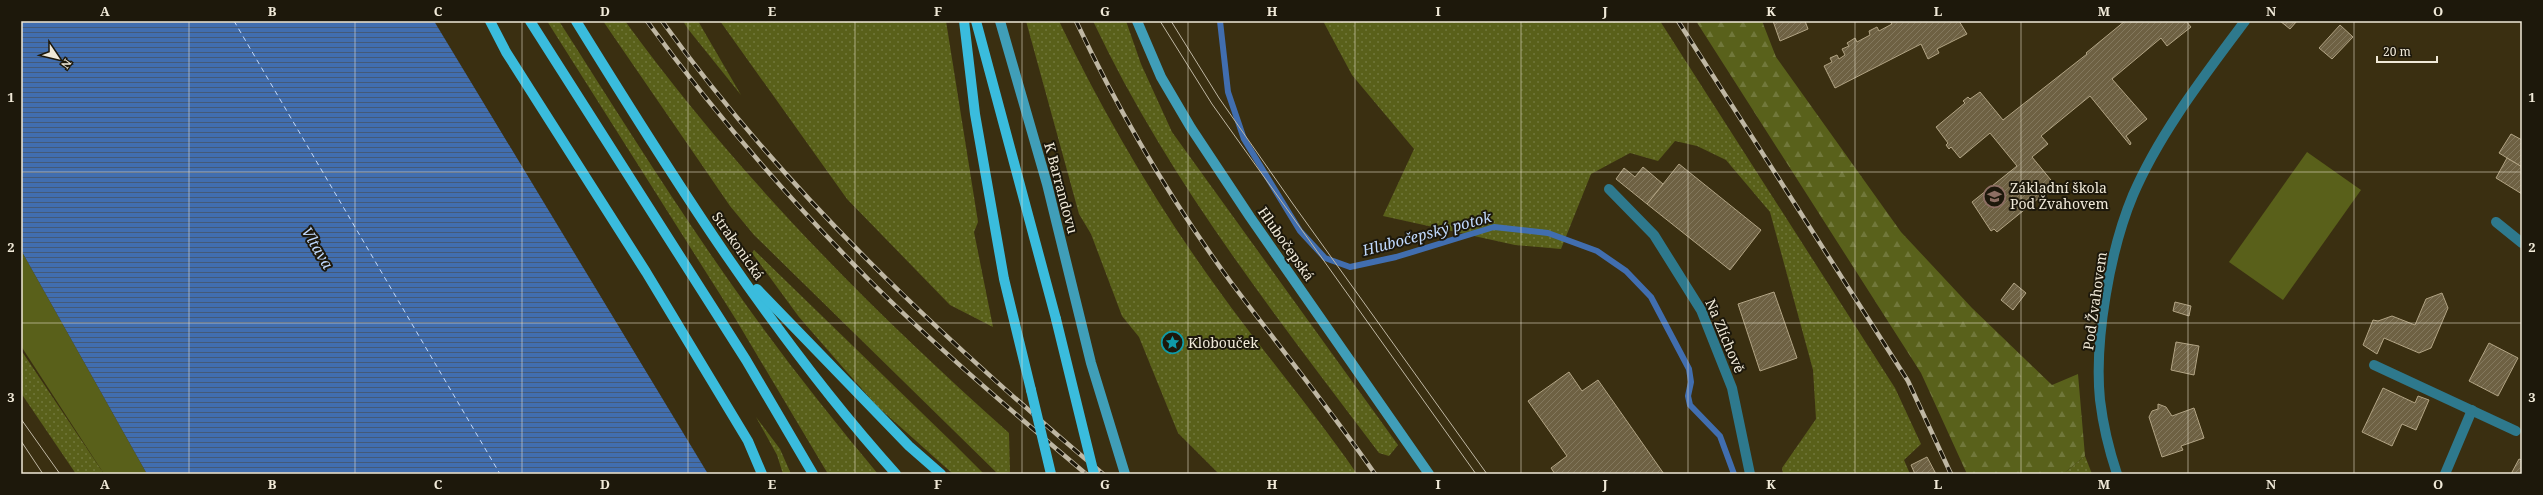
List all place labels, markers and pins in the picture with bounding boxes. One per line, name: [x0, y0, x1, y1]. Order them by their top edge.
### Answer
place label: Základní škola Pod Žvahovem: [2010, 178, 2109, 213]
school or university icon: Základní škola Pod Žvahovem: [1981, 183, 2007, 209]
place icon: Klobouček: [1159, 330, 1185, 356]
place label: Klobouček: [1188, 333, 1259, 352]

